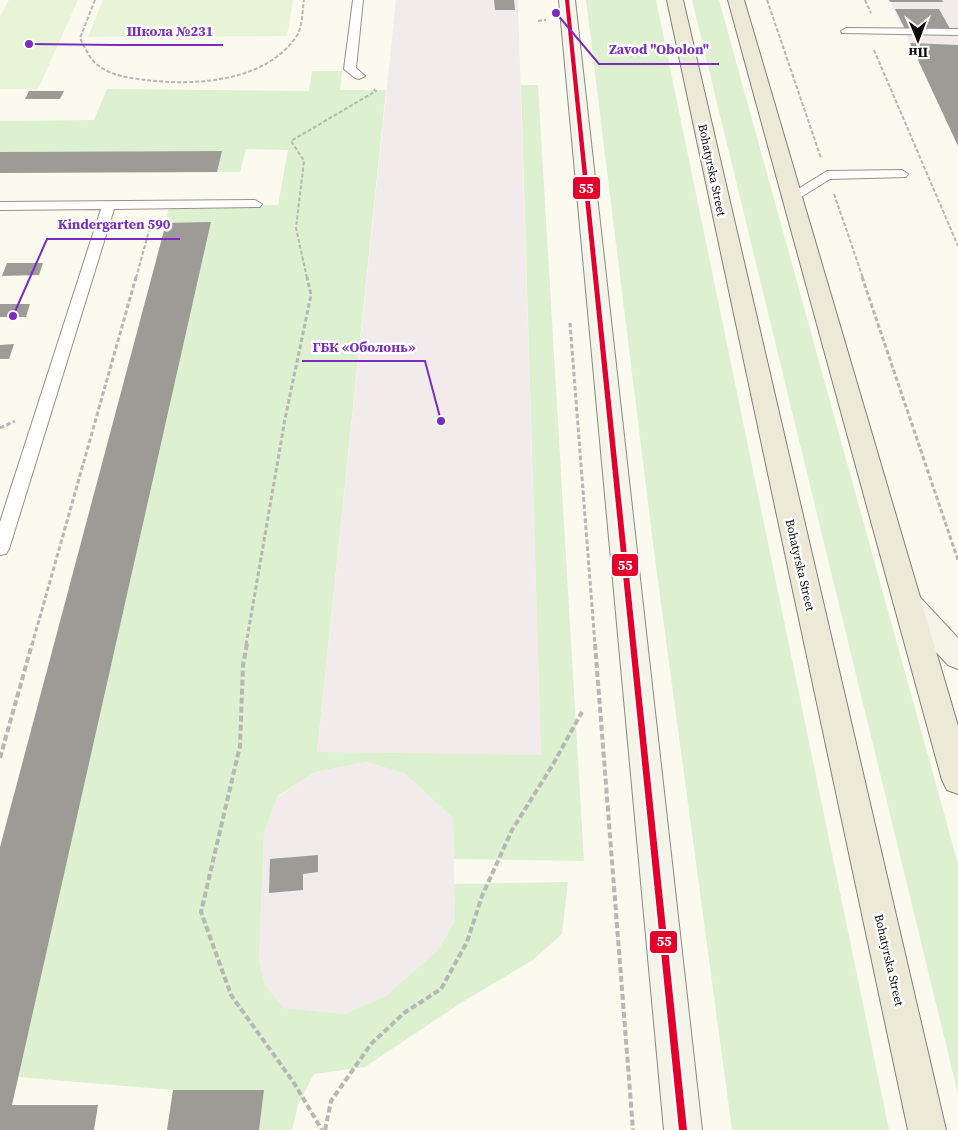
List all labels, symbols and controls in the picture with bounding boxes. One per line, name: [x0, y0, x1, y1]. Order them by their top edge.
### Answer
north arrow: [893, 15, 943, 65]
callout: Школа №231: [116, 16, 223, 45]
text: Школа №231: [127, 21, 213, 41]
callout: Zavod "Obolon": [599, 35, 719, 64]
text: Zavod "Obolon": [609, 39, 709, 59]
text: Пн: [908, 43, 928, 63]
street label: Bohatyrska Street: [694, 122, 730, 218]
line badge: 55: [572, 176, 601, 200]
text: 55: [578, 178, 594, 198]
callout: Kindergarten 590: [47, 210, 180, 239]
text: Kindergarten 590: [58, 214, 171, 234]
callout: ГБК «Оболонь»: [302, 332, 425, 361]
text: ГБК «Оболонь»: [313, 337, 416, 357]
street label: Bohatyrska Street: [782, 517, 818, 613]
line badge: 55: [611, 553, 639, 577]
text: 55: [617, 555, 633, 575]
street label: Bohatyrska Street: [871, 912, 907, 1008]
line badge: 55: [649, 930, 678, 954]
text: 55: [656, 931, 672, 951]

